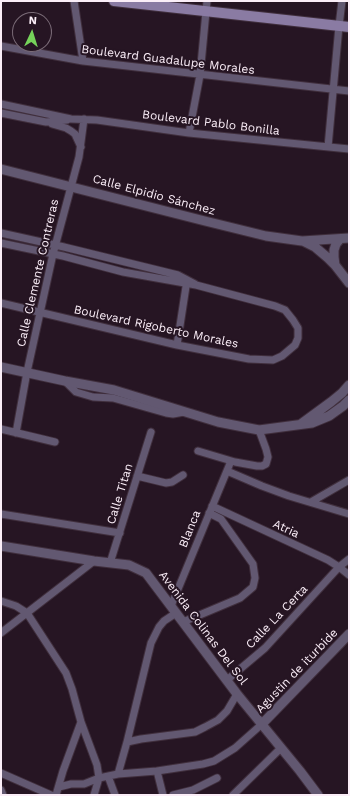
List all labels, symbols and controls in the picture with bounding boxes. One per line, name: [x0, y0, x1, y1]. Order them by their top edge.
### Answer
north arrow: [12, 12, 52, 52]
text: N: [28, 14, 37, 27]
street label: Boulevard Guadalupe Morales: [80, 42, 256, 78]
street label: Boulevard Pablo Bonilla: [141, 107, 281, 139]
street label: Calle Elpidio Sánchez: [91, 172, 217, 218]
street label: Calle Clemente Contreras: [14, 198, 62, 348]
street label: Boulevard Rigoberto Morales: [72, 303, 240, 351]
street label: Calle Titan: [104, 462, 136, 526]
street label: Blanca: [176, 508, 204, 550]
street label: Atria: [271, 517, 301, 541]
street label: Avenida Colinas Del Sol: [156, 568, 250, 688]
street label: Calle La Certa: [243, 582, 311, 652]
street label: Agustin de iturbide: [253, 626, 341, 716]

